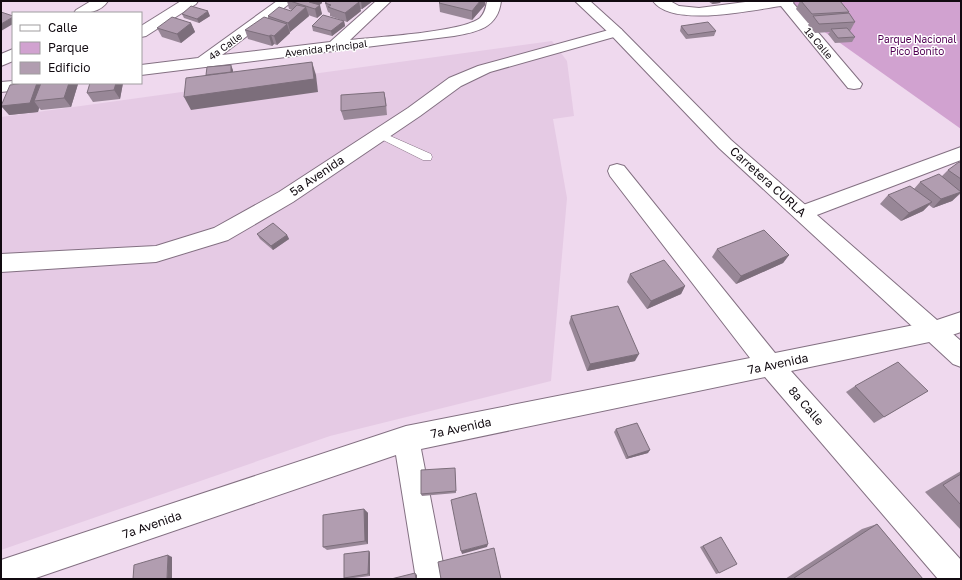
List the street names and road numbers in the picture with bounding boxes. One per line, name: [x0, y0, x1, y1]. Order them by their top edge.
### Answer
street label: 1a Calle: [802, 25, 836, 61]
street label: 4a Calle: [206, 30, 244, 62]
street label: Avenida Principal: [284, 37, 368, 59]
street label: Carretera CURLA: [727, 143, 810, 220]
street label: 5a Avenida: [287, 152, 347, 199]
street label: 7a Avenida: [746, 350, 810, 377]
street label: 8a Calle: [785, 383, 827, 428]
street label: 7a Avenida: [429, 414, 493, 441]
street label: 7a Avenida: [120, 507, 183, 542]

